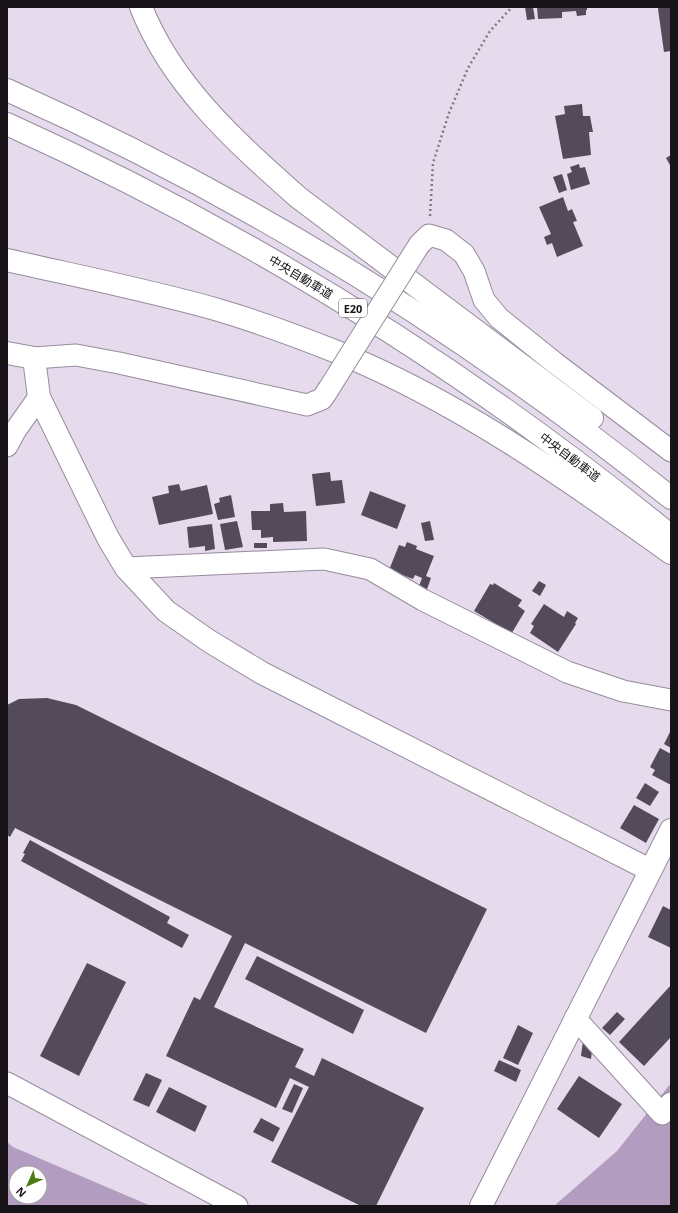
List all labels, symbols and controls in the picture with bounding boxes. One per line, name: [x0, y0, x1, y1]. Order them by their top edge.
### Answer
street label: 中央自動車道: [266, 251, 336, 303]
road number: E20: [339, 299, 367, 317]
street label: 中央自動車道: [536, 429, 604, 485]
north arrow: [8, 1165, 48, 1205]
text: N: [12, 1184, 29, 1201]

